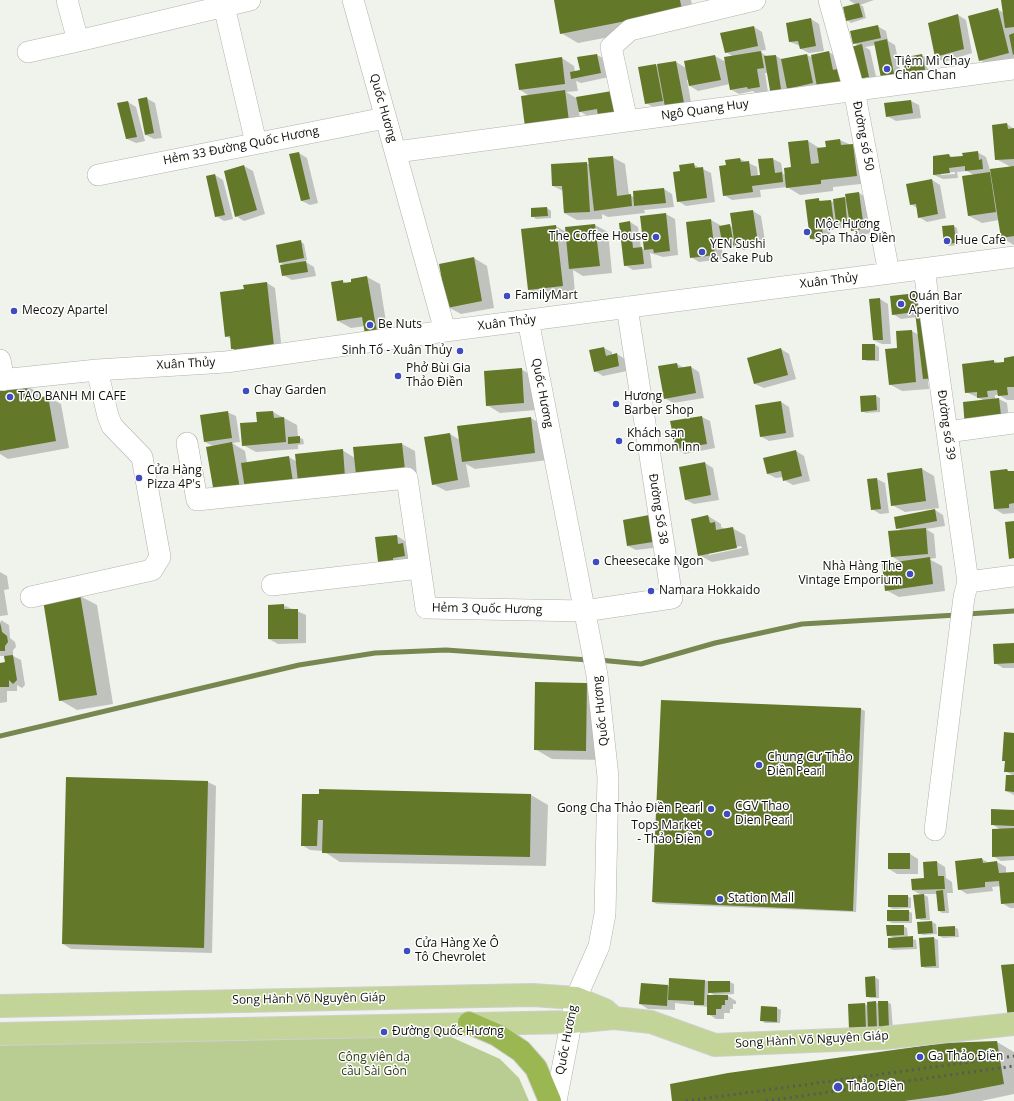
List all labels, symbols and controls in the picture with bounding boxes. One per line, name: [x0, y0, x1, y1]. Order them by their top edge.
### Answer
place label: Tiệm Mì Chay Chan Chan: [895, 55, 970, 83]
marker: Tiệm Mì Chay Chan Chan: [882, 64, 892, 74]
street label: Quốc Hương: [366, 72, 400, 144]
street label: Ngô Quang Huy: [660, 97, 750, 123]
street label: Đường số 50: [849, 100, 877, 172]
street label: Hẻm 33 Đường Quốc Hương: [162, 124, 320, 168]
place label: Mộc Hương Spa Thảo Điền: [815, 218, 896, 246]
marker: Mộc Hương Spa Thảo Điền: [802, 227, 812, 237]
place label: The Coffee House: [549, 230, 648, 244]
marker: The Coffee House: [651, 232, 661, 242]
place label: Hue Cafe: [955, 234, 1006, 248]
marker: Hue Cafe: [942, 236, 952, 246]
place label: YEN Sushi & Sake Pub: [710, 238, 773, 266]
marker: YEN Sushi & Sake Pub: [697, 247, 707, 257]
street label: Xuân Thủy: [799, 270, 859, 292]
place label: FamilyMart: [515, 289, 578, 303]
place label: Quán Bar Aperitivo: [909, 290, 962, 318]
marker: FamilyMart: [502, 291, 512, 301]
marker: Quán Bar Aperitivo: [896, 299, 906, 309]
place label: Mecozy Apartel: [22, 304, 108, 318]
marker: Mecozy Apartel: [9, 306, 19, 316]
street label: Xuân Thủy: [477, 312, 537, 334]
place label: Be Nuts: [378, 318, 422, 332]
marker: Be Nuts: [365, 320, 375, 330]
place label: Sinh Tố - Xuân Thủy: [342, 344, 452, 358]
marker: Sinh Tố - Xuân Thủy: [455, 346, 465, 356]
street label: Xuân Thủy: [156, 355, 216, 373]
street label: Quốc Hương: [528, 357, 556, 429]
place label: Phở Bùi Gia Thảo Điền: [406, 362, 471, 390]
marker: Phở Bùi Gia Thảo Điền: [393, 371, 403, 381]
place label: Chay Garden: [254, 384, 326, 398]
marker: Chay Garden: [241, 386, 251, 396]
street label: Đường số 39: [934, 389, 958, 461]
place label: TAO BANH MI CAFE: [18, 390, 126, 404]
place label: Hương Barber Shop: [624, 390, 694, 418]
marker: TAO BANH MI CAFE: [5, 392, 15, 402]
marker: Hương Barber Shop: [611, 399, 621, 409]
place label: Khách sạn Common Inn: [627, 427, 700, 455]
marker: Khách sạn Common Inn: [614, 436, 624, 446]
place label: Cửa Hàng Pizza 4P's: [147, 464, 202, 492]
marker: Cửa Hàng Pizza 4P's: [134, 473, 144, 483]
street label: Đường Số 38: [645, 473, 671, 545]
place label: Cheesecake Ngon: [604, 555, 704, 569]
marker: Cheesecake Ngon: [591, 557, 601, 567]
place label: Nhà Hàng The Vintage Emporium: [798, 560, 902, 588]
marker: Nhà Hàng The Vintage Emporium: [905, 569, 915, 579]
place label: Namara Hokkaido: [659, 584, 760, 598]
marker: Namara Hokkaido: [646, 586, 656, 596]
street label: Hẻm 3 Quốc Hương: [432, 601, 542, 617]
street label: Quốc Hương: [590, 675, 612, 747]
place label: Chung Cư Thảo Điền Pearl: [767, 751, 853, 779]
marker: Chung Cư Thảo Điền Pearl: [754, 760, 764, 770]
place label: CGV Thao Dien Pearl: [735, 800, 793, 828]
place label: Gong Cha Thảo Điền Pearl: [557, 802, 703, 816]
marker: Gong Cha Thảo Điền Pearl: [706, 804, 716, 814]
marker: CGV Thao Dien Pearl: [722, 809, 732, 819]
place label: Tops Market - Thảo Điền: [631, 819, 701, 847]
marker: Tops Market - Thảo Điền: [704, 828, 714, 838]
place label: Station Mall: [728, 892, 794, 906]
marker: Station Mall: [715, 894, 725, 904]
place label: Cửa Hàng Xe Ô Tô Chevrolet: [415, 937, 499, 965]
marker: Cửa Hàng Xe Ô Tô Chevrolet: [402, 946, 412, 956]
street label: Song Hành Võ Nguyên Giáp: [232, 990, 386, 1008]
street label: Quốc Hương: [553, 1004, 581, 1076]
place label: Đường Quốc Hương: [392, 1025, 504, 1039]
marker: Đường Quốc Hương: [379, 1027, 389, 1037]
street label: Song Hành Võ Nguyên Giáp: [735, 1029, 889, 1051]
place label: Ga Thảo Điền: [928, 1050, 1003, 1064]
park label: Công viên dạ cầu Sài Gòn: [338, 1051, 410, 1079]
marker: Ga Thảo Điền: [915, 1052, 925, 1062]
place label: Thảo Điền: [847, 1080, 904, 1094]
marker: Thảo Điền: [832, 1081, 844, 1093]

